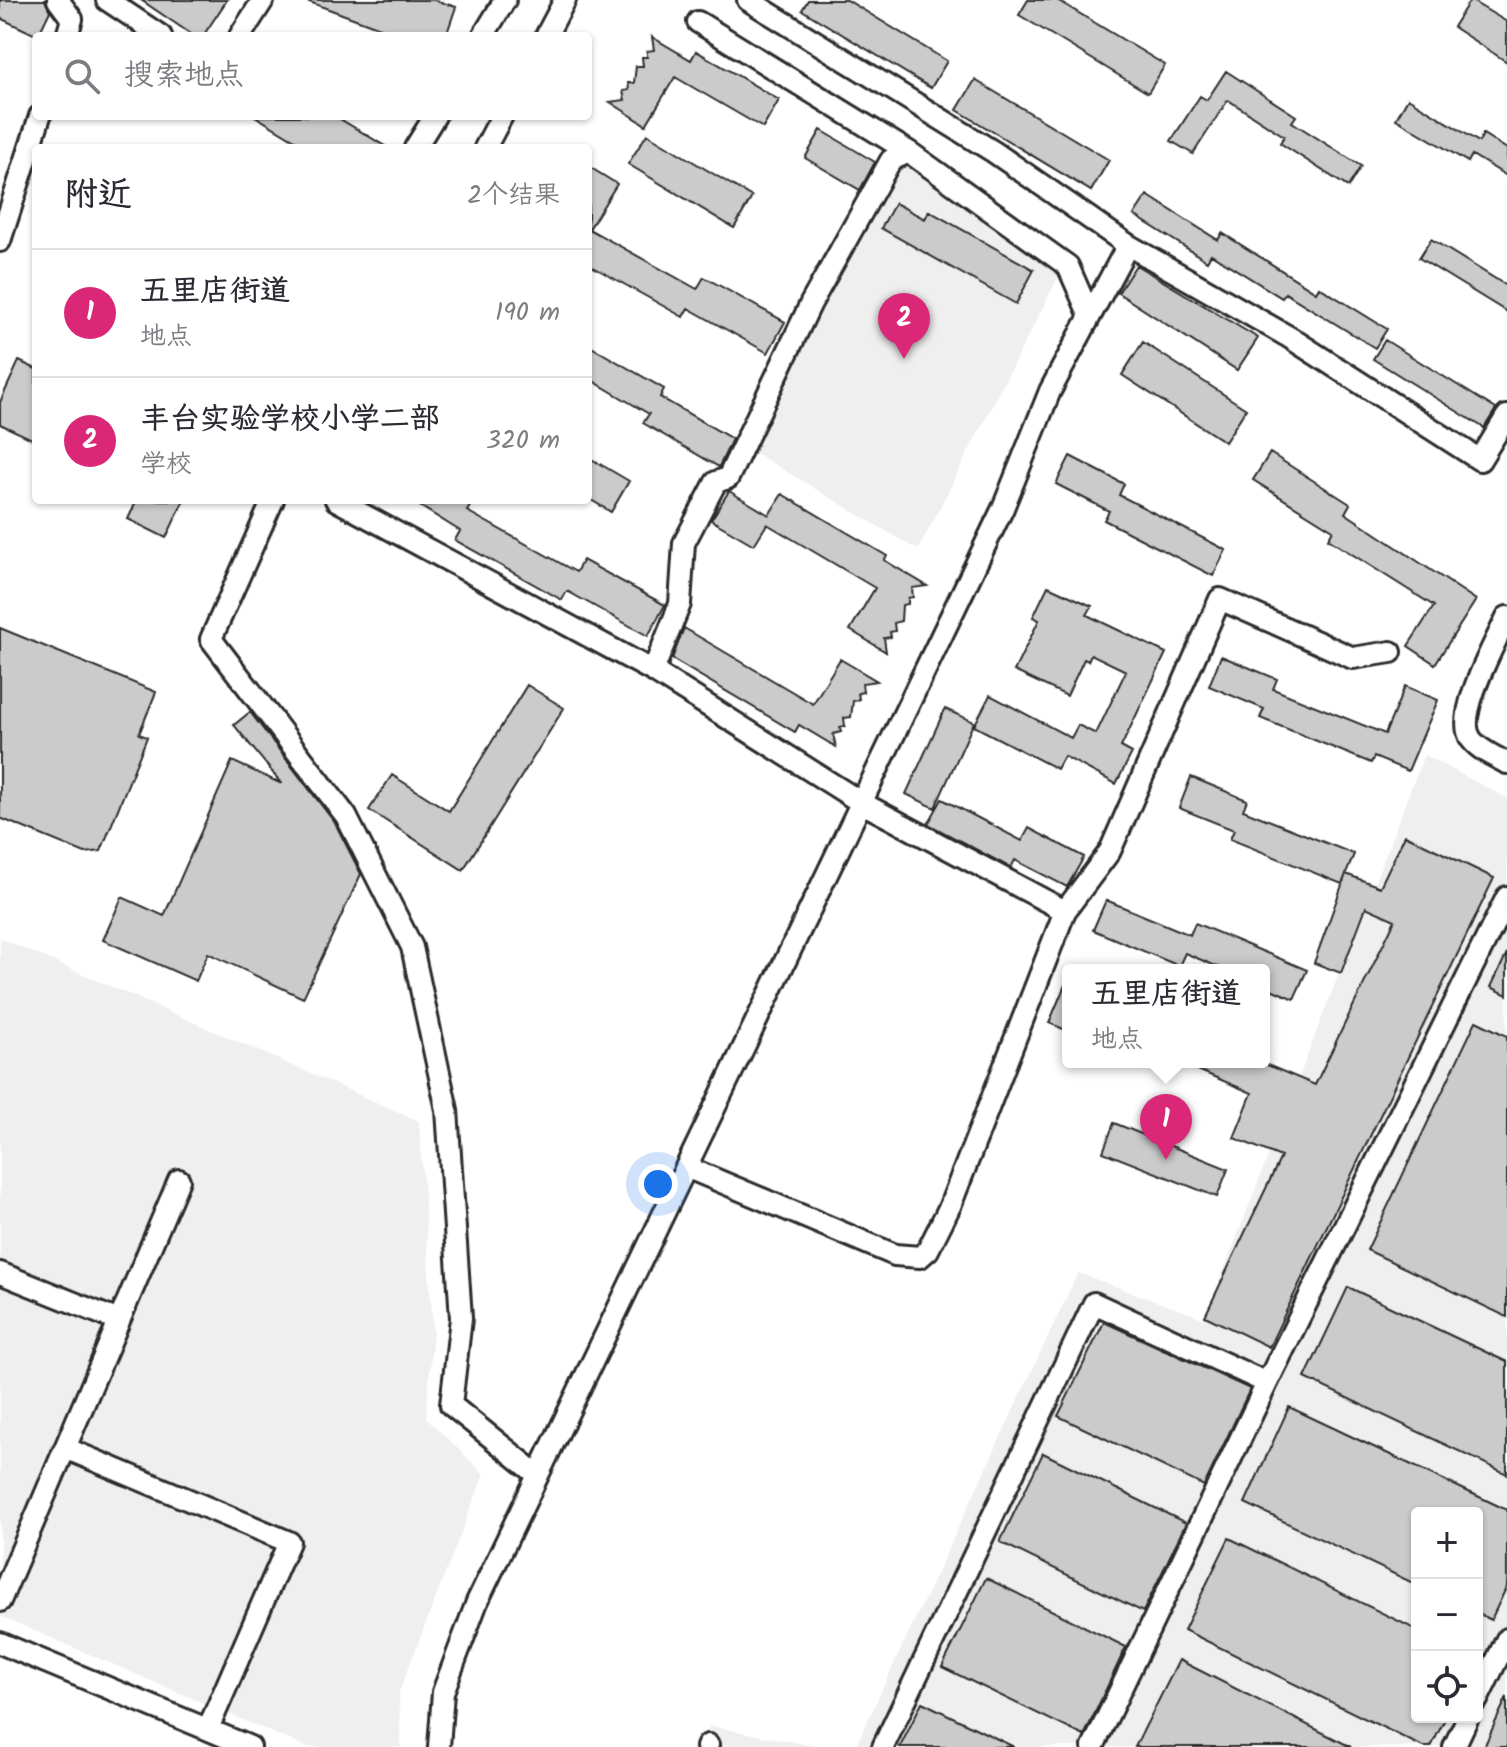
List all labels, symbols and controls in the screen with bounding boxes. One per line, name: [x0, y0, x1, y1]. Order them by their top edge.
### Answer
search box: [32, 32, 592, 120]
text: 搜索地点: [124, 52, 244, 100]
icon: search: [60, 54, 104, 98]
text: 附近: [64, 169, 132, 223]
text: 2个结果: [467, 175, 560, 217]
text: 五里店街道: [140, 268, 290, 316]
text: 1: [86, 292, 94, 334]
text: 190 m: [495, 292, 560, 334]
pin: 2: [878, 293, 930, 359]
text: 地点: [140, 316, 192, 358]
text: 丰台实验学校小学二部: [140, 396, 440, 444]
text: 2: [82, 420, 98, 462]
text: 320 m: [486, 420, 560, 462]
text: 学校: [140, 444, 192, 486]
popup: [1062, 964, 1270, 1068]
text: 五里店街道: [1091, 971, 1241, 1019]
text: 地点: [1091, 1019, 1143, 1061]
pin: 1: [1140, 1094, 1192, 1160]
your location: [638, 1164, 678, 1204]
map controls: [1411, 1507, 1483, 1723]
button: +: [1411, 1507, 1483, 1579]
button: −: [1411, 1579, 1483, 1651]
button: locate: [1411, 1651, 1483, 1723]

